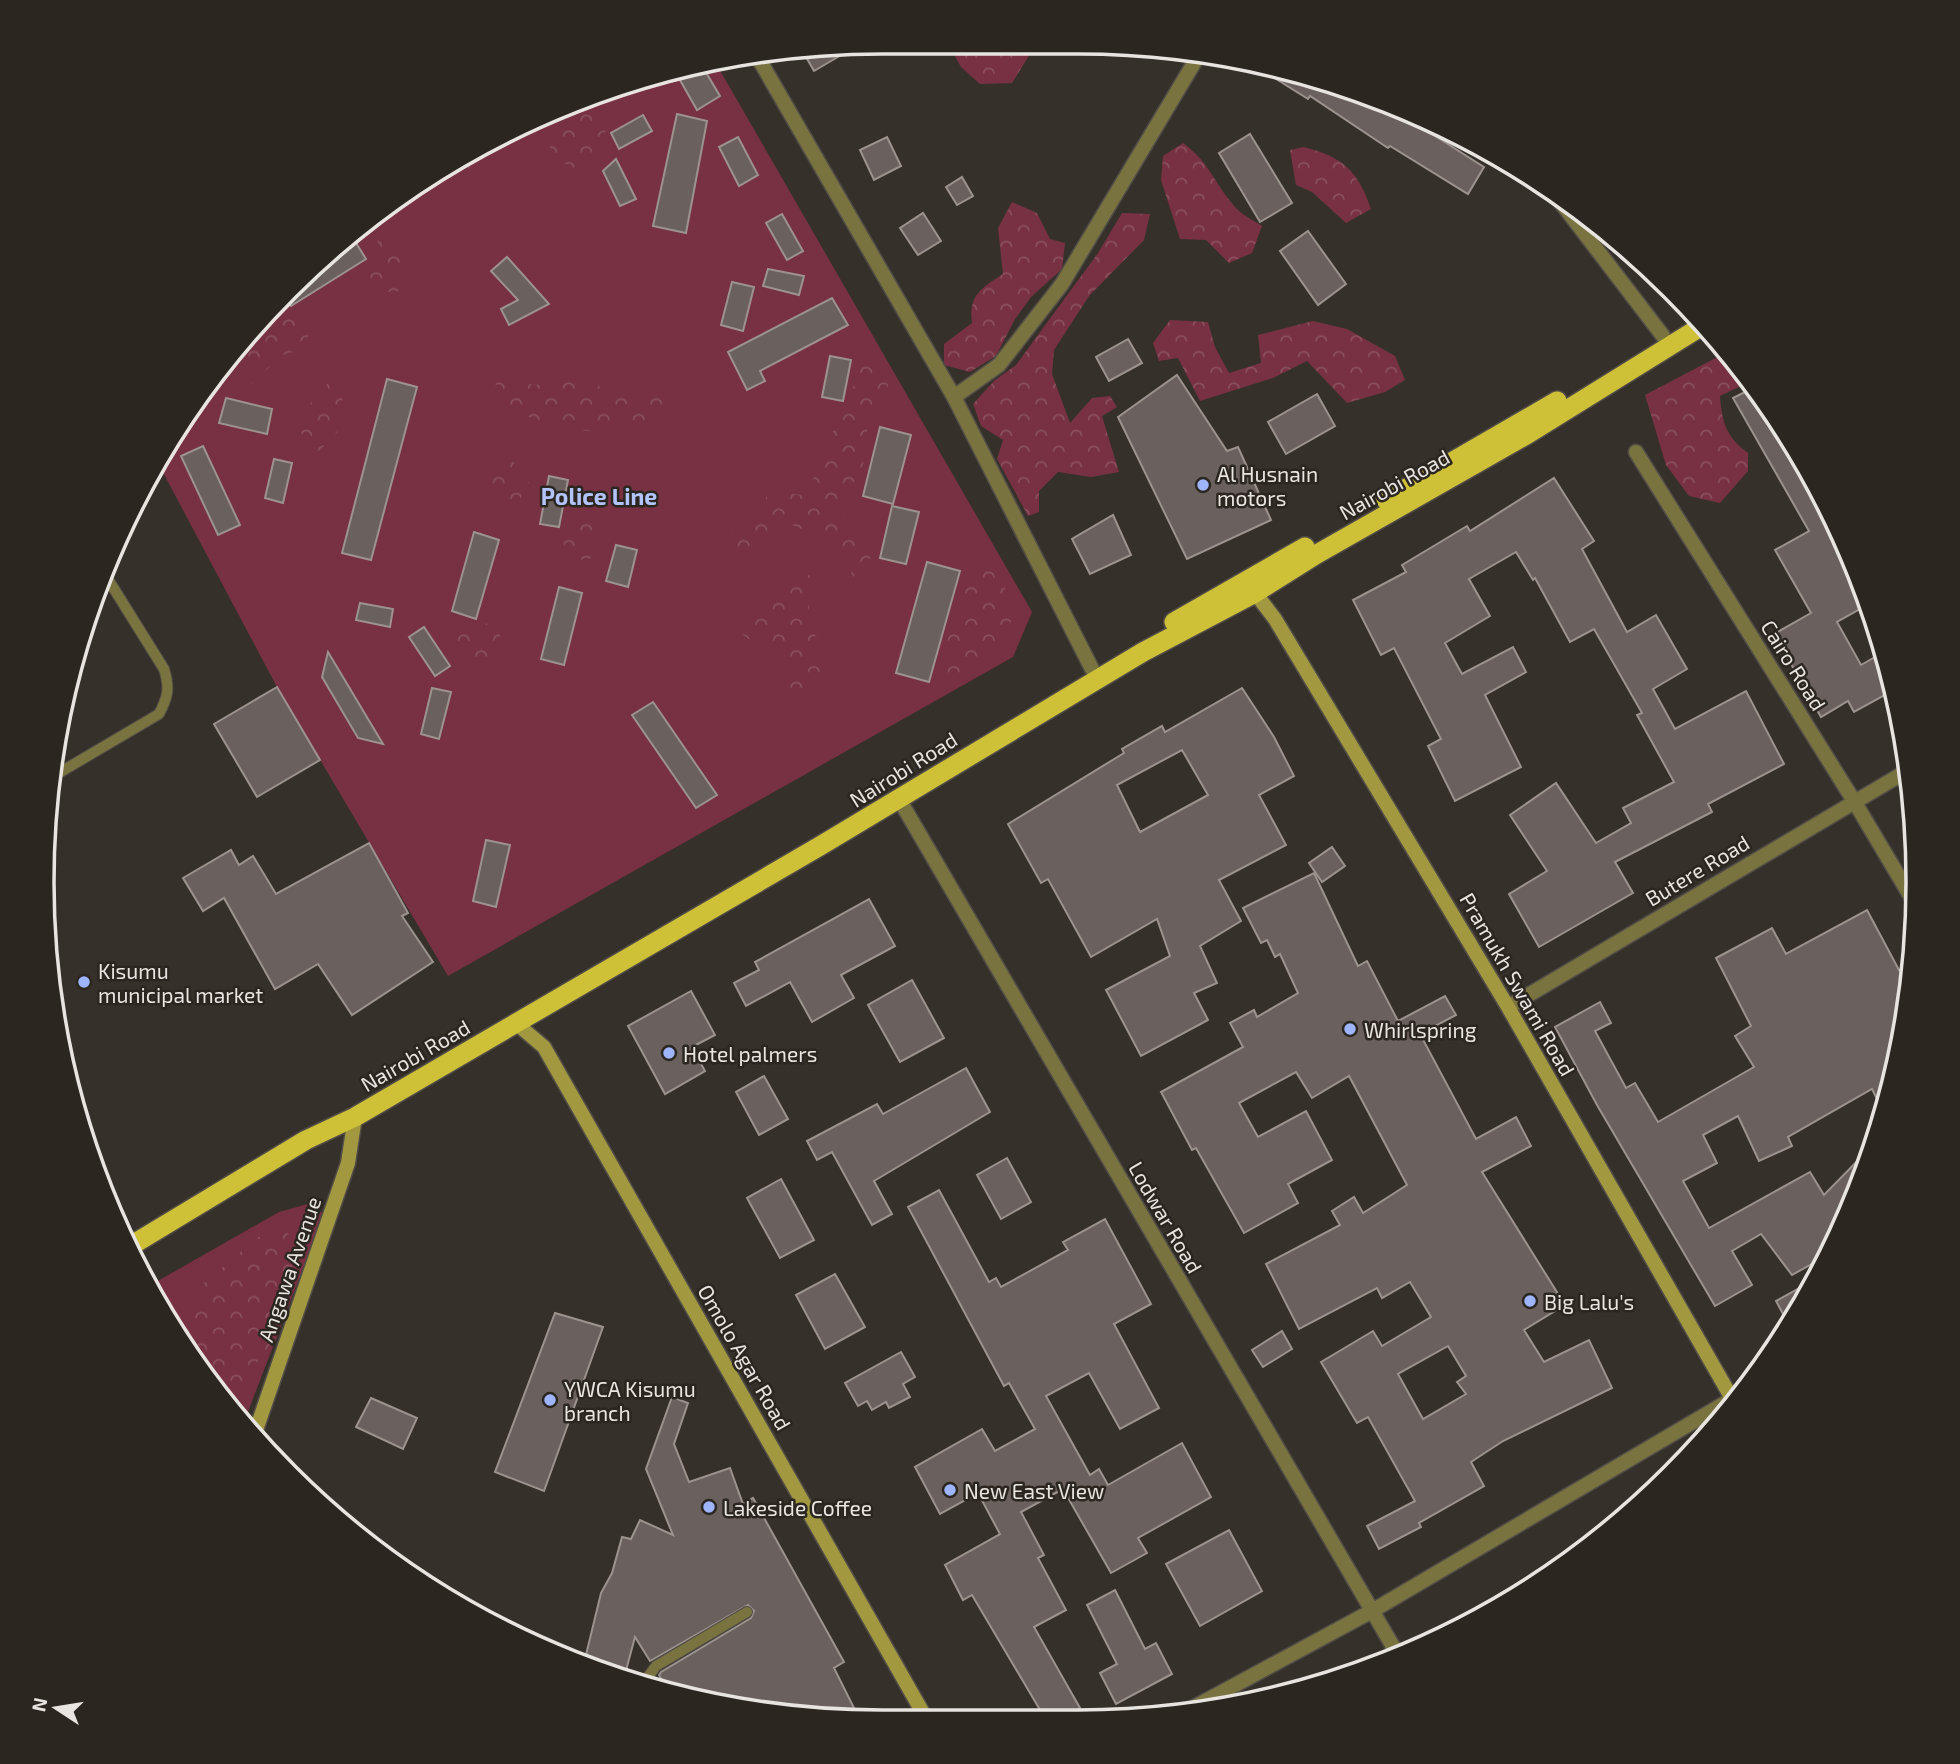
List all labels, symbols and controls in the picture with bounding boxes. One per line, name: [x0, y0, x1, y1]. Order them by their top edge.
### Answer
street label: Nairobi Road: [1335, 444, 1453, 524]
place label: Al Husnain motors: [1217, 461, 1318, 510]
marker: Al Husnain motors: [1195, 477, 1211, 493]
district label: Police Line: [541, 482, 657, 510]
street label: Cairo Road: [1756, 615, 1832, 715]
street label: Nairobi Road: [845, 726, 961, 812]
street label: Butere Road: [1641, 829, 1753, 911]
street label: Pramukh Swami Road: [1455, 888, 1581, 1080]
place label: Kisumu municipal market: [98, 958, 263, 1007]
marker: Kisumu municipal market: [76, 974, 92, 990]
street label: Nairobi Road: [356, 1014, 474, 1096]
place label: Whirlspring: [1364, 1017, 1477, 1042]
marker: Whirlspring: [1342, 1021, 1358, 1037]
place label: Hotel palmers: [683, 1041, 817, 1066]
marker: Hotel palmers: [661, 1045, 677, 1061]
street label: Lodwar Road: [1124, 1157, 1208, 1277]
street label: Angawa Avenue: [252, 1193, 326, 1345]
street label: Omolo Agar Road: [693, 1280, 797, 1434]
place label: Big Lalu's: [1544, 1289, 1634, 1314]
marker: Big Lalu's: [1522, 1293, 1538, 1309]
place label: YWCA Kisumu branch: [564, 1376, 696, 1425]
marker: YWCA Kisumu branch: [542, 1392, 558, 1408]
place label: New East View: [964, 1478, 1104, 1503]
marker: New East View: [942, 1482, 958, 1498]
place label: Lakeside Coffee: [723, 1495, 872, 1520]
marker: Lakeside Coffee: [701, 1499, 717, 1515]
north arrow: [21, 1673, 91, 1743]
text: N: [26, 1695, 52, 1713]

